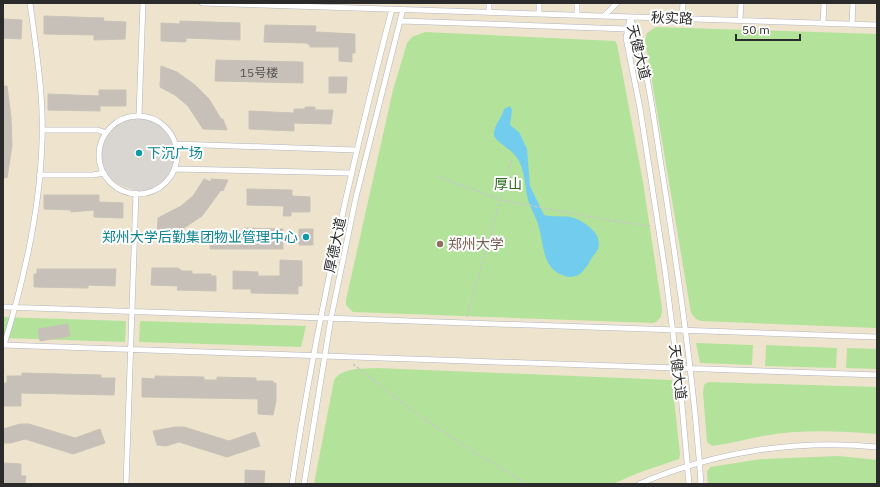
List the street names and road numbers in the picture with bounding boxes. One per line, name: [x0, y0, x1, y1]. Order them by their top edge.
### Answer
street label: 秋实路: [651, 8, 693, 28]
street label: 天健大道: [623, 23, 655, 81]
street label: 厚德大道: [320, 216, 350, 274]
street label: 天健大道: [666, 343, 690, 401]

